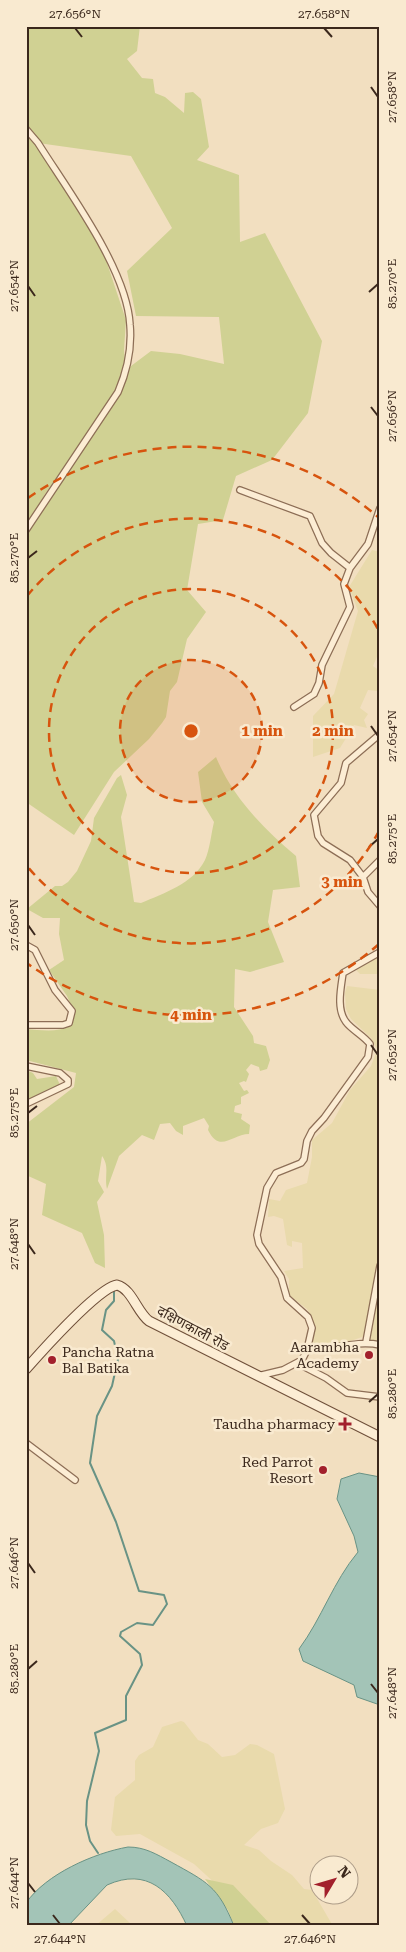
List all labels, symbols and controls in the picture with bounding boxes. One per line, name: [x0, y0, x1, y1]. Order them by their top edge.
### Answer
text: 27.656°N: [49, 7, 101, 21]
text: 27.658°N: [298, 7, 350, 21]
text: 27.658°N: [385, 71, 399, 123]
text: 85.270°E: [385, 259, 399, 309]
text: 27.654°N: [7, 260, 21, 312]
text: 27.656°N: [385, 390, 399, 442]
text: 85.270°E: [7, 533, 21, 583]
text: 27.654°N: [385, 710, 399, 762]
centre of rings: [182, 722, 200, 740]
text: 1 min: [241, 722, 283, 740]
text: 2 min: [312, 722, 354, 740]
text: 85.275°E: [385, 814, 399, 864]
text: 3 min: [321, 873, 363, 891]
text: 27.650°N: [7, 899, 21, 951]
text: 4 min: [170, 1006, 212, 1024]
text: 27.652°N: [385, 1029, 399, 1081]
text: 85.275°E: [7, 1088, 21, 1138]
text: 27.648°N: [7, 1218, 21, 1270]
street label: दक्षिणकाली रोड: [154, 1302, 232, 1354]
place label: Aarambha Academy: [290, 1339, 360, 1371]
place label: Pancha Ratna Bal Batika: [62, 1344, 155, 1376]
marker: Aarambha Academy: [363, 1349, 375, 1361]
marker: Pancha Ratna Bal Batika: [46, 1354, 58, 1366]
text: 85.280°E: [385, 1369, 399, 1419]
place label: Taudha pharmacy: [213, 1416, 336, 1432]
marker: Taudha pharmacy: [339, 1418, 351, 1430]
place label: Red Parrot Resort: [242, 1454, 313, 1486]
marker: Red Parrot Resort: [317, 1464, 329, 1476]
text: 27.646°N: [7, 1537, 21, 1589]
text: 85.280°E: [7, 1644, 21, 1694]
text: 27.648°N: [385, 1667, 399, 1719]
north arrow: [308, 1854, 358, 1904]
text: 27.644°N: [7, 1857, 21, 1909]
text: N: [335, 1863, 354, 1881]
text: 27.644°N: [34, 1932, 86, 1946]
text: 27.646°N: [284, 1932, 336, 1946]

